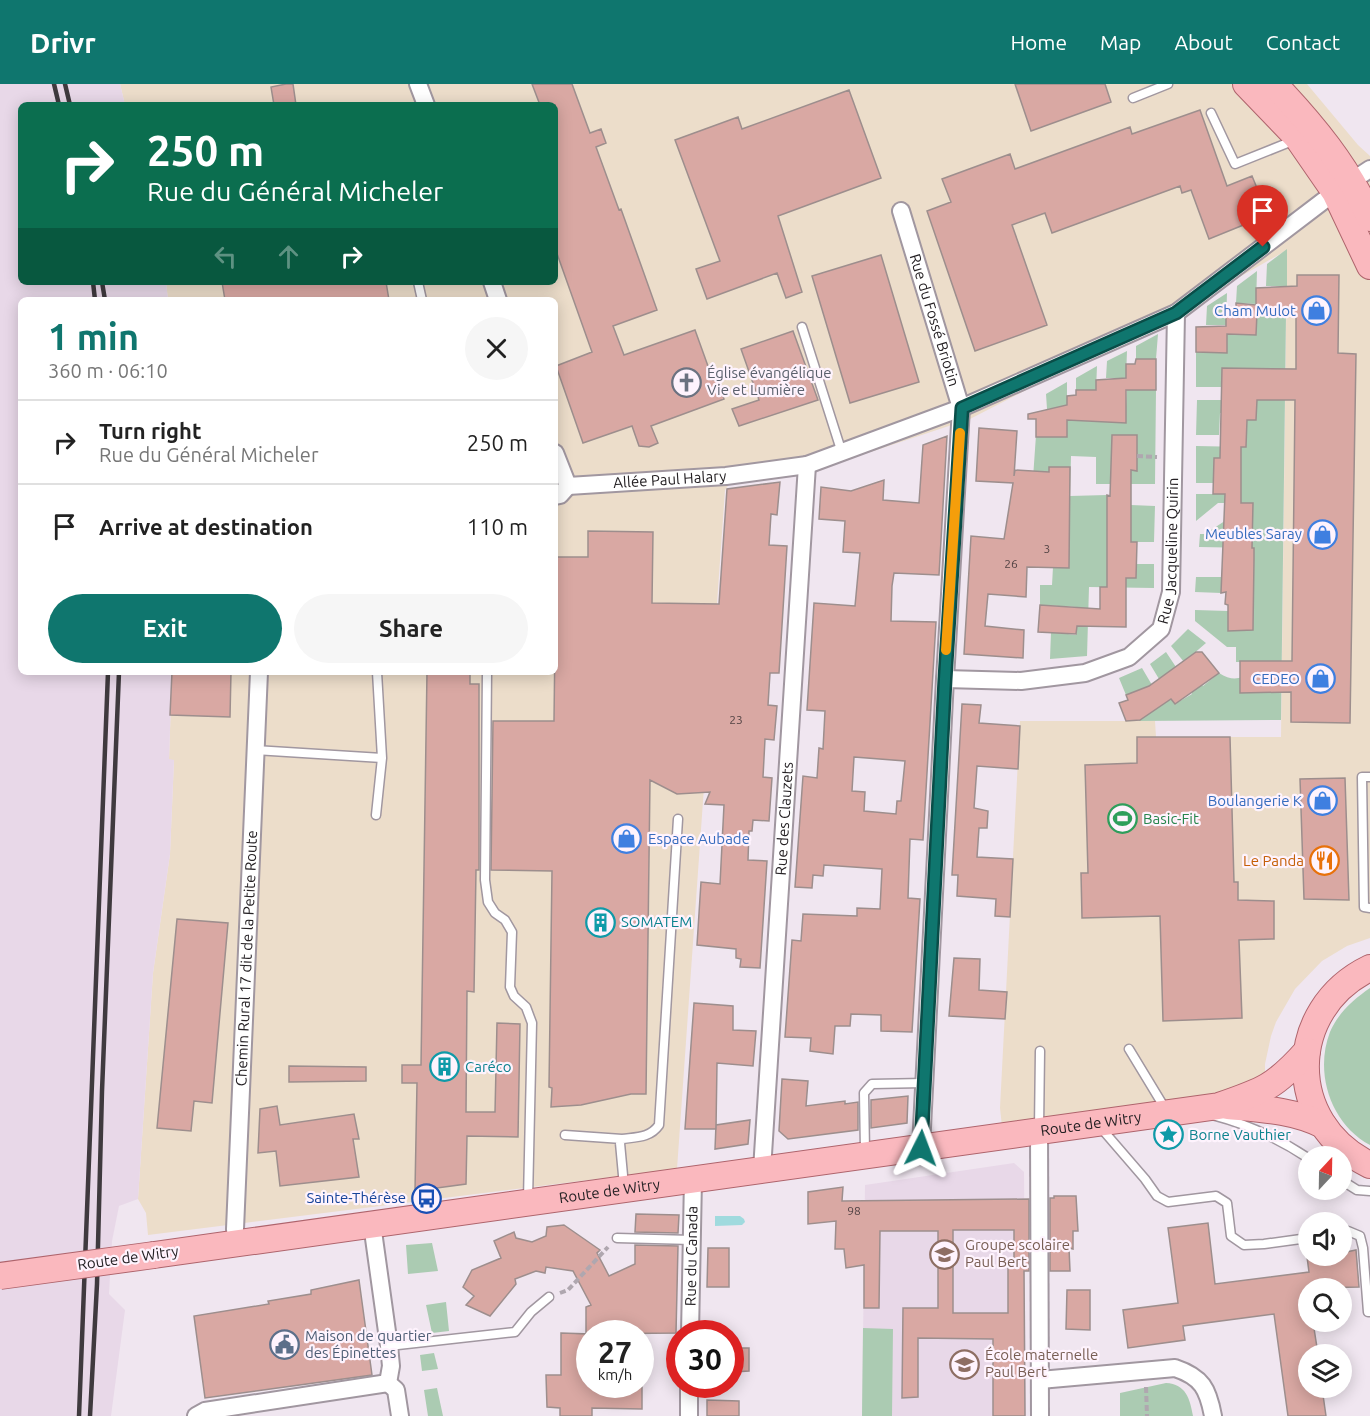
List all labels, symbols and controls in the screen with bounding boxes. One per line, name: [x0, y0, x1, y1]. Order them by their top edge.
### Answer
text: Drivr: [30, 27, 96, 58]
text: Home: [1010, 30, 1067, 54]
text: Map: [1100, 30, 1141, 54]
text: About: [1174, 30, 1233, 54]
text: Contact: [1266, 30, 1340, 54]
icon: right: [48, 126, 126, 204]
text: 250 m: [147, 127, 264, 174]
text: Rue du Général Micheler: [147, 176, 443, 206]
pin: [1237, 185, 1288, 247]
icon: arrive: [1246, 194, 1279, 227]
icon: left: [209, 240, 242, 273]
icon: ahead: [272, 240, 305, 273]
icon: right: [335, 240, 368, 273]
street label: Rue du Fossé Briotin: [907, 252, 963, 388]
shop icon: Cham Mulot: [1301, 295, 1333, 327]
place label: Cham Mulot: [1214, 302, 1296, 319]
text: 1 min: [48, 316, 139, 357]
button: close: [465, 317, 528, 380]
text: 360 m · 06:10: [48, 359, 168, 382]
place label: Église évangélique Vie et Lumière: [707, 364, 832, 398]
church icon: Église évangélique Vie et Lumière: [670, 366, 702, 398]
text: Turn right: [99, 418, 201, 443]
icon: right: [48, 426, 81, 459]
text: 250 m: [467, 430, 528, 455]
text: Rue du Général Micheler: [99, 443, 318, 466]
street label: Allée Paul Halary: [613, 467, 727, 491]
street label: Rue Jacqueline Quirin: [1154, 478, 1181, 626]
icon: arrive: [48, 510, 81, 543]
text: Arrive at destination: [99, 514, 313, 539]
text: 110 m: [467, 514, 528, 539]
shop icon: Meubles Saray: [1307, 518, 1339, 550]
place label: Meubles Saray: [1205, 525, 1302, 542]
house number: 3: [1044, 542, 1050, 555]
house number: 26: [1004, 557, 1018, 570]
button: Exit: [48, 594, 282, 663]
button: Share: [294, 594, 528, 663]
shop icon: CEDEO: [1305, 663, 1337, 695]
place label: CEDEO: [1252, 670, 1300, 687]
house number: 23: [729, 713, 743, 726]
street label: Rue des Clauzets: [772, 761, 796, 876]
shop icon: Boulangerie K: [1307, 785, 1339, 817]
place label: Boulangerie K: [1208, 792, 1302, 809]
sports icon: Basic-Fit: [1106, 803, 1138, 835]
place label: Basic-Fit: [1143, 810, 1199, 827]
shop icon: Espace Aubade: [611, 823, 643, 855]
street label: Chemin Rural 17 dit de la Petite Route: [232, 830, 260, 1087]
place label: Espace Aubade: [648, 830, 750, 847]
restaurant icon: Le Panda: [1309, 845, 1341, 877]
place label: Le Panda: [1243, 852, 1304, 869]
building icon: SOMATEM: [584, 906, 616, 938]
place label: SOMATEM: [621, 913, 692, 930]
building icon: Caréco: [428, 1051, 460, 1083]
place label: Caréco: [465, 1058, 512, 1075]
street label: Route de Witry: [1039, 1108, 1142, 1139]
position arrow: [889, 1116, 953, 1180]
place icon: Borne Vauthier: [1152, 1119, 1184, 1151]
place label: Borne Vauthier: [1189, 1126, 1291, 1143]
north arrow: [1298, 1146, 1352, 1200]
map controls: [1298, 1146, 1352, 1398]
street label: Route de Witry: [558, 1175, 661, 1206]
bus stop icon: Sainte-Thérèse: [411, 1182, 443, 1214]
place label: Sainte-Thérèse: [306, 1189, 406, 1206]
house number: 98: [847, 1204, 861, 1217]
street label: Rue du Canada: [682, 1206, 700, 1306]
button: sound: [1298, 1212, 1352, 1266]
place label: Groupe scolaire Paul Bert: [965, 1236, 1070, 1270]
school or university icon: Groupe scolaire Paul Bert: [928, 1238, 960, 1270]
street label: Route de Witry: [76, 1242, 179, 1273]
button: search: [1298, 1278, 1352, 1332]
speed limit sign: 30: [666, 1320, 744, 1398]
place label: Maison de quartier des Épinettes: [305, 1327, 432, 1361]
public building icon: Maison de quartier des Épinettes: [268, 1329, 300, 1361]
text: 27: [598, 1335, 632, 1369]
button: layers: [1298, 1344, 1352, 1398]
place label: École maternelle Paul Bert: [985, 1346, 1098, 1380]
school or university icon: École maternelle Paul Bert: [948, 1348, 980, 1380]
text: km/h: [598, 1366, 632, 1383]

